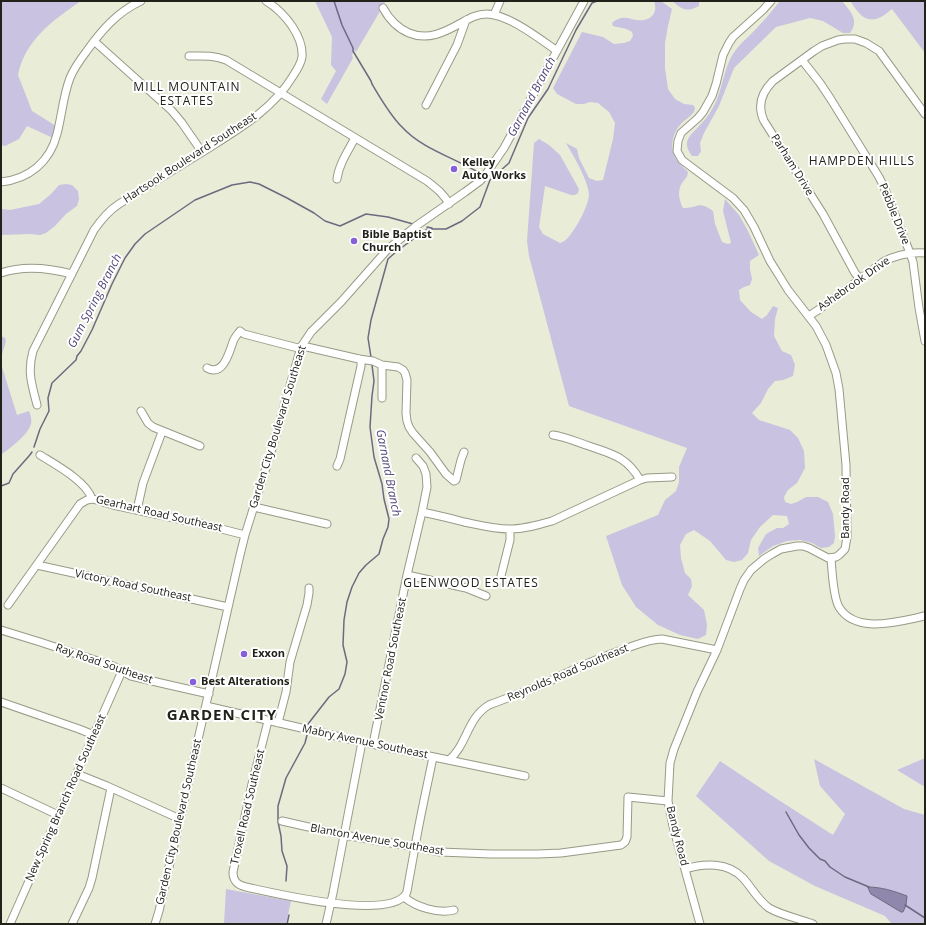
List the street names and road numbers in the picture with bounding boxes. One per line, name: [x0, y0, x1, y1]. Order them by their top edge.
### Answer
street label: Hartsook Boulevard Southeast: [121, 110, 259, 206]
street label: Parham Drive: [768, 132, 816, 198]
street label: Pebble Drive: [876, 181, 912, 247]
street label: Ashebrook Drive: [815, 254, 893, 314]
street label: Garden City Boulevard Southeast: [247, 344, 309, 510]
street label: Bandy Road: [839, 477, 853, 539]
street label: Gearhart Road Southeast: [94, 493, 224, 535]
street label: Victory Road Southeast: [74, 567, 192, 605]
street label: Ventnor Road Southeast: [373, 597, 409, 721]
street label: Ray Road Southeast: [54, 641, 154, 687]
street label: Reynolds Road Southeast: [506, 642, 630, 704]
street label: New Spring Branch Road Southeast: [23, 712, 109, 884]
street label: Mabry Avenue Southeast: [301, 722, 429, 762]
street label: Garden City Boulevard Southeast: [153, 738, 205, 906]
street label: Troxell Road Southeast: [228, 748, 268, 866]
street label: Bandy Road: [663, 805, 691, 867]
street label: Blanton Avenue Southeast: [309, 822, 445, 858]

